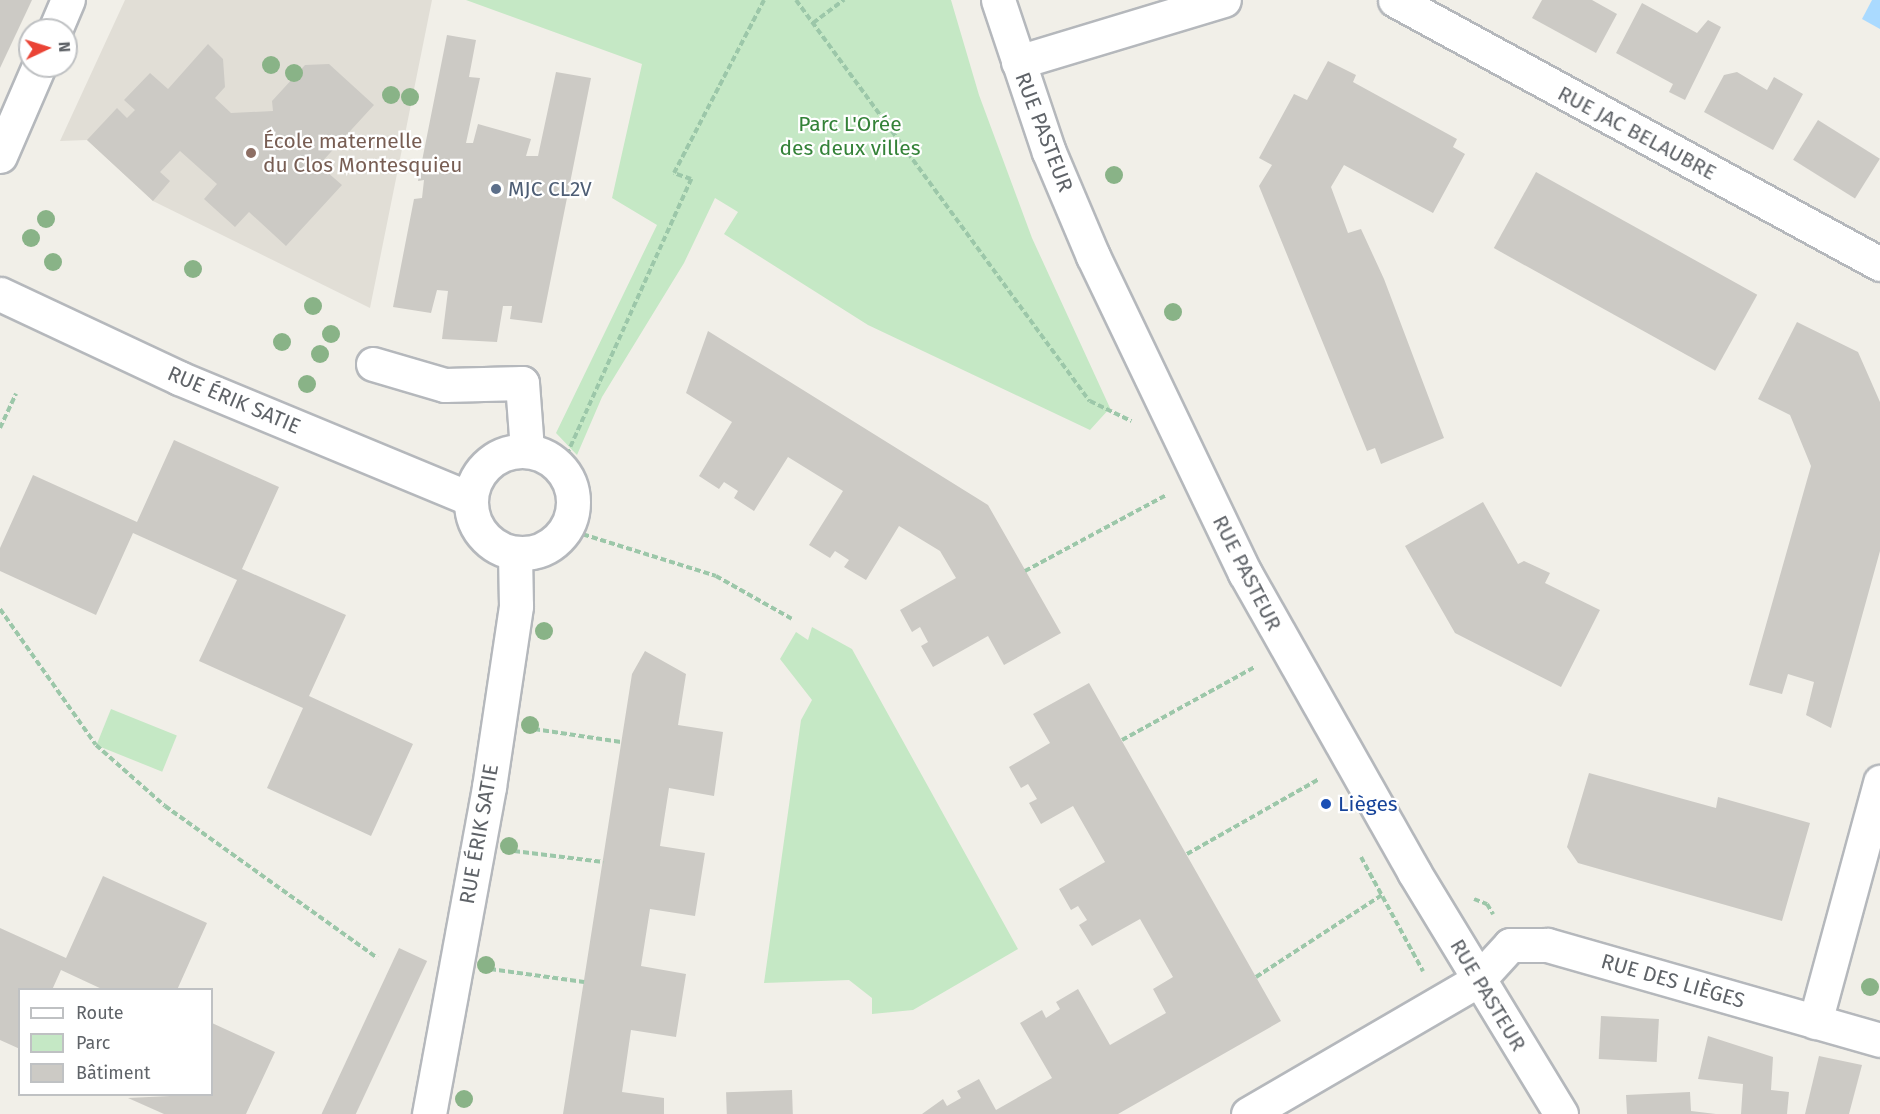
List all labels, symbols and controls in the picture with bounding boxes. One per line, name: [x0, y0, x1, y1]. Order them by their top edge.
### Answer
north arrow: [18, 18, 78, 78]
text: N: [55, 41, 74, 53]
street label: RUE PASTEUR: [1010, 69, 1078, 195]
street label: RUE JAC BELAUBRE: [1554, 81, 1720, 185]
park label: Parc L'Orée des deux villes: [779, 111, 921, 161]
place label: École maternelle du Clos Montesquieu: [263, 128, 462, 178]
marker: École maternelle du Clos Montesquieu: [244, 146, 258, 160]
place label: MJC CL2V: [508, 176, 592, 202]
marker: MJC CL2V: [489, 182, 503, 196]
street label: RUE ÉRIK SATIE: [164, 361, 304, 439]
street label: RUE PASTEUR: [1207, 511, 1287, 635]
street label: RUE ÉRIK SATIE: [454, 762, 504, 906]
place label: Lièges: [1338, 791, 1398, 817]
marker: Lièges: [1319, 797, 1333, 811]
street label: RUE PASTEUR: [1445, 935, 1531, 1055]
street label: RUE DES LIÈGES: [1598, 948, 1748, 1014]
legend: [18, 988, 213, 1096]
text: Route: [76, 1002, 124, 1024]
text: Parc: [76, 1032, 110, 1054]
text: Bâtiment: [76, 1062, 151, 1084]

